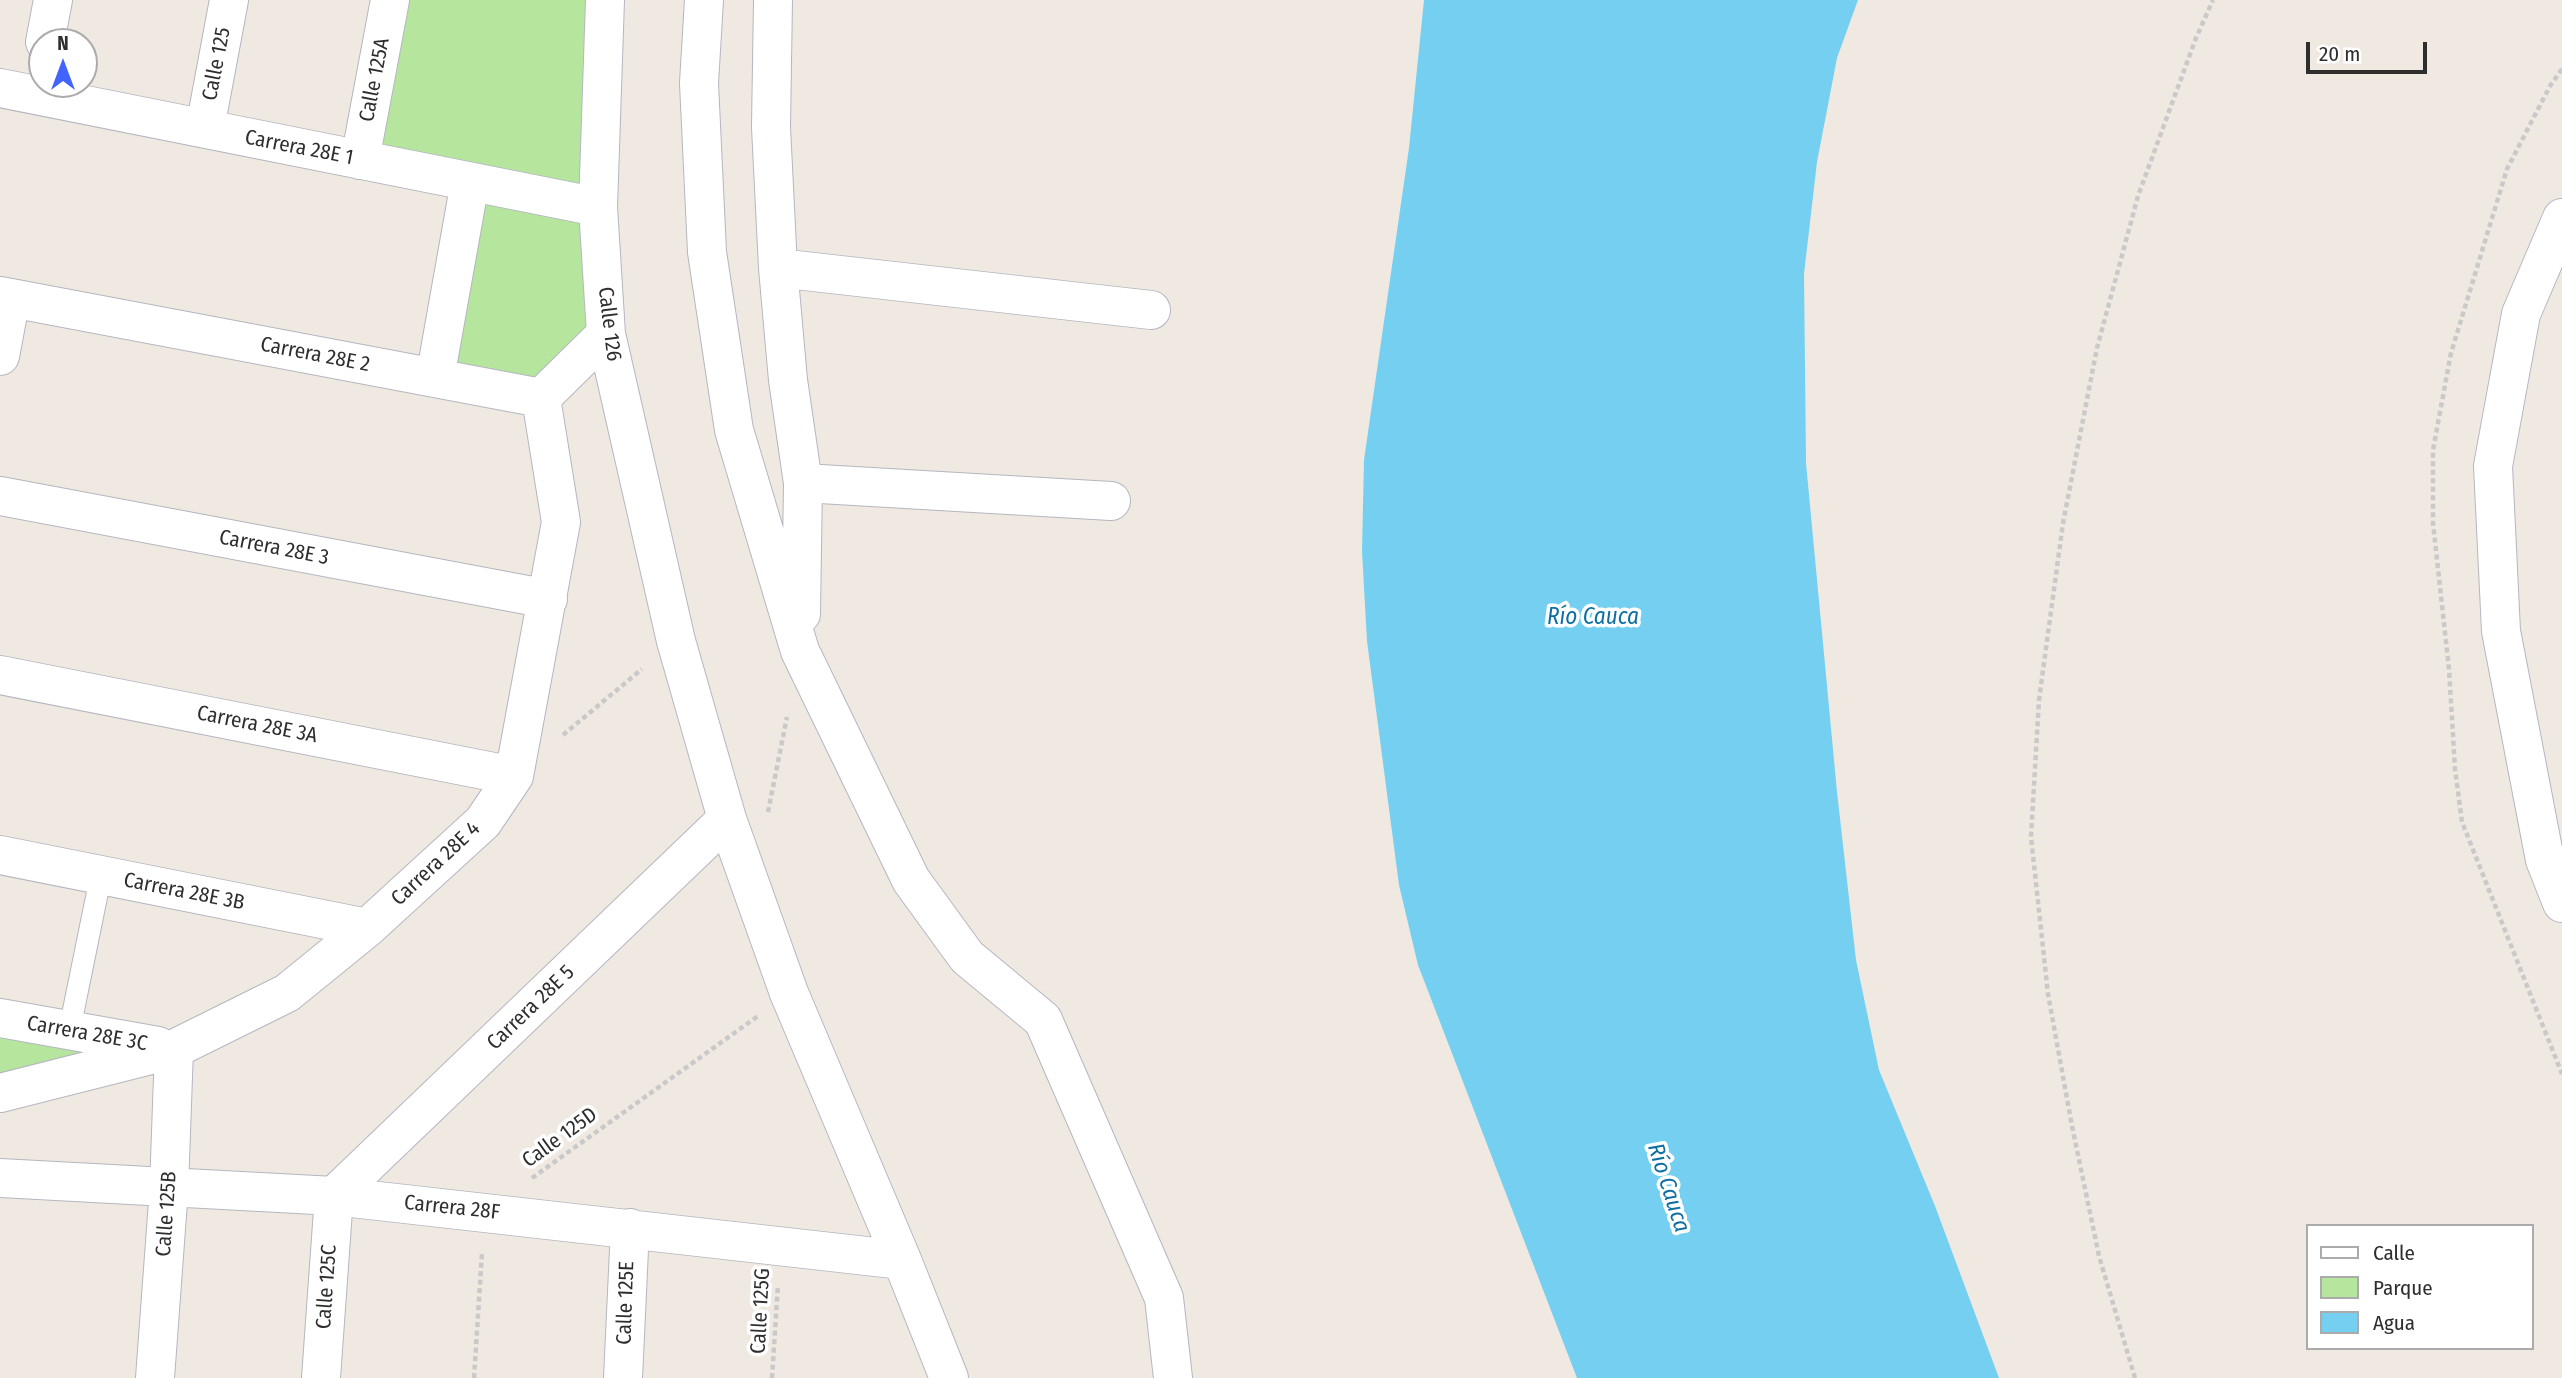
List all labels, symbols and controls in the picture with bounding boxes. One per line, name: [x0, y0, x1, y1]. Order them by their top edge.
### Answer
street label: Calle 125: [198, 25, 236, 103]
north arrow: [28, 28, 98, 98]
scale bar: [2310, 28, 2431, 72]
text: N: [57, 32, 69, 55]
street label: Calle 125A: [355, 36, 395, 124]
text: 20 m: [2319, 41, 2360, 67]
street label: Carrera 28E 1: [243, 125, 355, 171]
street label: Calle 126: [592, 285, 626, 363]
street label: Carrera 28E 2: [258, 332, 372, 378]
street label: Carrera 28E 3: [217, 525, 331, 571]
water label: Río Cauca: [1547, 604, 1639, 632]
street label: Carrera 28E 3A: [195, 701, 319, 749]
street label: Carrera 28E 4: [387, 817, 485, 911]
street label: Carrera 28E 3B: [121, 868, 247, 916]
street label: Carrera 28E 5: [482, 960, 580, 1056]
street label: Carrera 28E 3C: [25, 1011, 149, 1057]
street label: Calle 125D: [518, 1102, 602, 1174]
water label: Río Cauca: [1641, 1140, 1695, 1236]
street label: Calle 125B: [151, 1171, 183, 1257]
street label: Carrera 28F: [403, 1190, 501, 1226]
legend: [2306, 1224, 2534, 1350]
text: Calle: [2373, 1240, 2415, 1266]
street label: Calle 125C: [311, 1244, 343, 1330]
street label: Calle 125E: [612, 1261, 640, 1345]
street label: Calle 125G: [746, 1267, 776, 1355]
text: Parque: [2373, 1275, 2433, 1301]
text: Agua: [2373, 1310, 2415, 1336]

